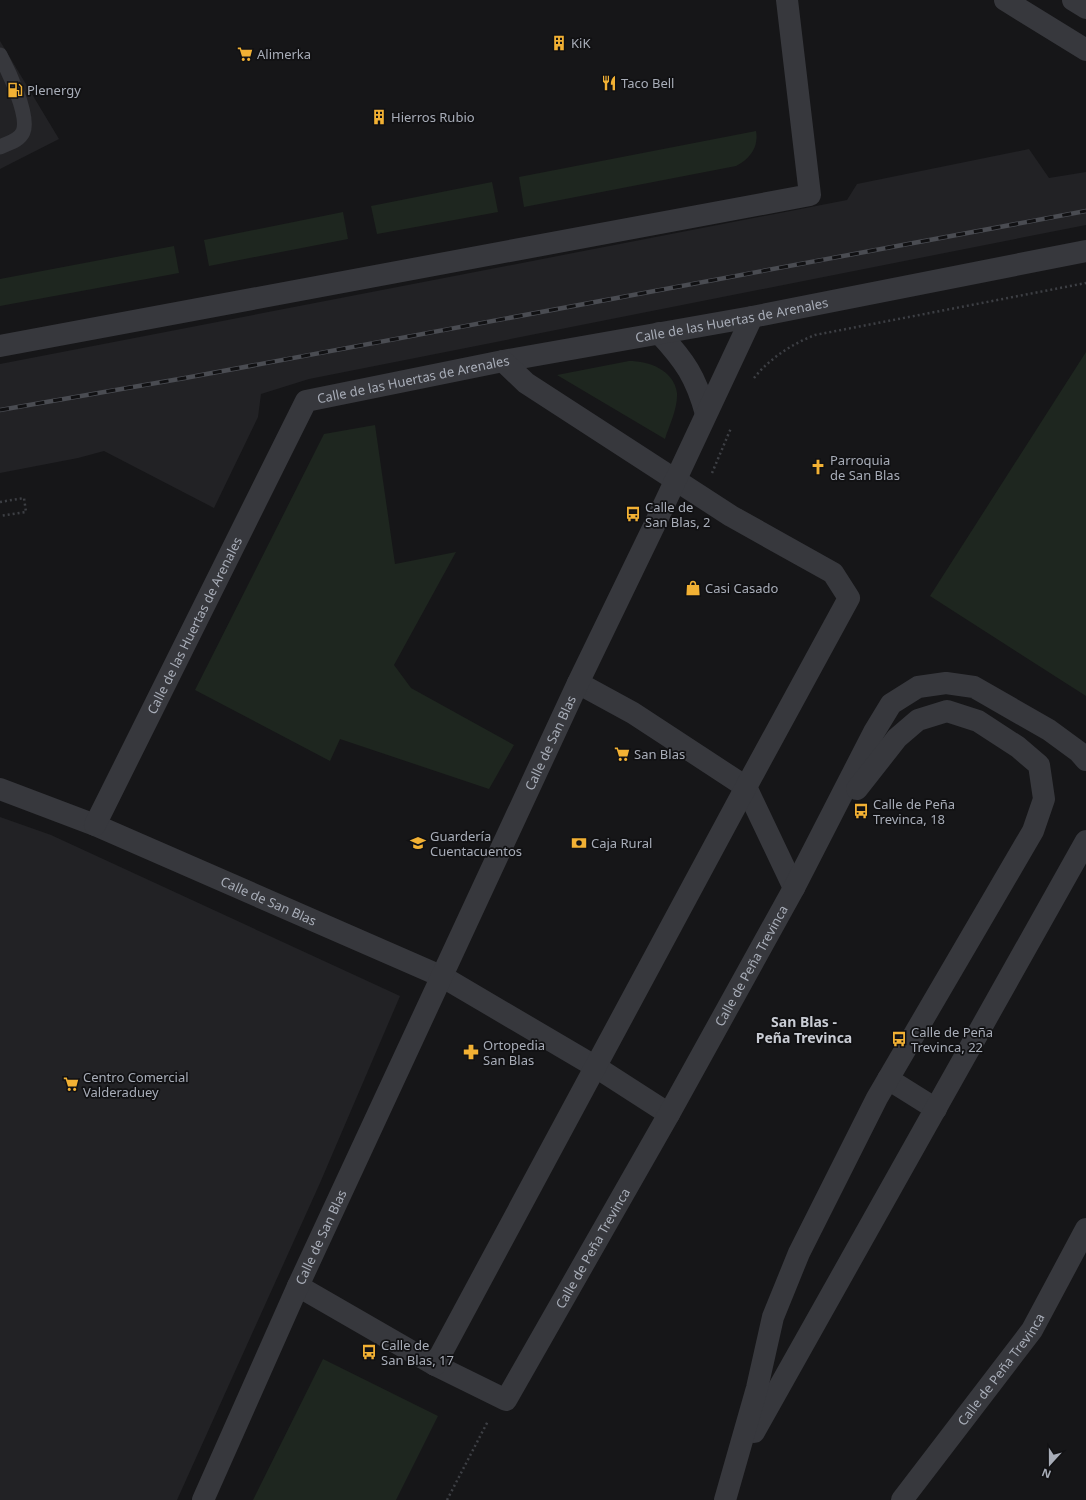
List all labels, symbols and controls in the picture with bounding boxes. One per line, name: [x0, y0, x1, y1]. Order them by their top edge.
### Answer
building icon: KiK: [550, 34, 568, 52]
place label: KiK: [571, 34, 591, 52]
supermarket icon: Alimerka: [236, 45, 254, 63]
place label: Alimerka: [257, 45, 311, 63]
restaurant icon: Taco Bell: [600, 74, 618, 92]
place label: Taco Bell: [621, 74, 674, 92]
fuel station icon: Plenergy: [6, 81, 24, 99]
place label: Plenergy: [27, 81, 81, 99]
building icon: Hierros Rubio: [370, 108, 388, 126]
place label: Hierros Rubio: [391, 108, 475, 126]
street label: Calle de las Huertas de Arenales: [634, 293, 830, 346]
street label: Calle de las Huertas de Arenales: [315, 351, 511, 408]
place label: Parroquia de San Blas: [830, 451, 900, 484]
church icon: Parroquia de San Blas: [809, 458, 827, 476]
place label: Calle de San Blas, 2: [645, 498, 710, 531]
bus stop icon: Calle de San Blas, 2: [624, 505, 642, 523]
street label: Calle de las Huertas de Arenales: [143, 534, 246, 717]
shop icon: Casi Casado: [684, 579, 702, 597]
place label: Casi Casado: [705, 579, 778, 597]
street label: Calle de San Blas: [520, 692, 580, 793]
supermarket icon: San Blas: [613, 745, 631, 763]
place label: San Blas: [634, 745, 685, 763]
place label: Calle de Peña Trevinca, 18: [873, 795, 955, 828]
bus stop icon: Calle de Peña Trevinca, 18: [852, 802, 870, 820]
place label: Guardería Cuentacuentos: [430, 827, 522, 860]
school or university icon: Guardería Cuentacuentos: [409, 834, 427, 852]
bank icon: Caja Rural: [570, 834, 588, 852]
place label: Caja Rural: [591, 834, 652, 852]
street label: Calle de San Blas: [218, 872, 319, 930]
street label: Calle de Peña Trevinca: [710, 902, 792, 1030]
district label: San Blas - Peña Trevinca: [756, 1012, 852, 1047]
place label: Calle de Peña Trevinca, 22: [911, 1023, 993, 1056]
bus stop icon: Calle de Peña Trevinca, 22: [890, 1030, 908, 1048]
place label: Ortopedia San Blas: [483, 1036, 545, 1069]
pharmacy icon: Ortopedia San Blas: [462, 1043, 480, 1061]
place label: Centro Comercial Valderaduey: [83, 1068, 189, 1101]
supermarket icon: Centro Comercial Valderaduey: [62, 1075, 80, 1093]
street label: Calle de Peña Trevinca: [551, 1185, 634, 1312]
street label: Calle de San Blas: [291, 1187, 351, 1288]
street label: Calle de Peña Trevinca: [953, 1310, 1048, 1429]
place label: Calle de San Blas, 17: [381, 1336, 454, 1369]
bus stop icon: Calle de San Blas, 17: [360, 1343, 378, 1361]
north arrow: [1030, 1444, 1070, 1484]
text: N: [1039, 1465, 1053, 1482]

